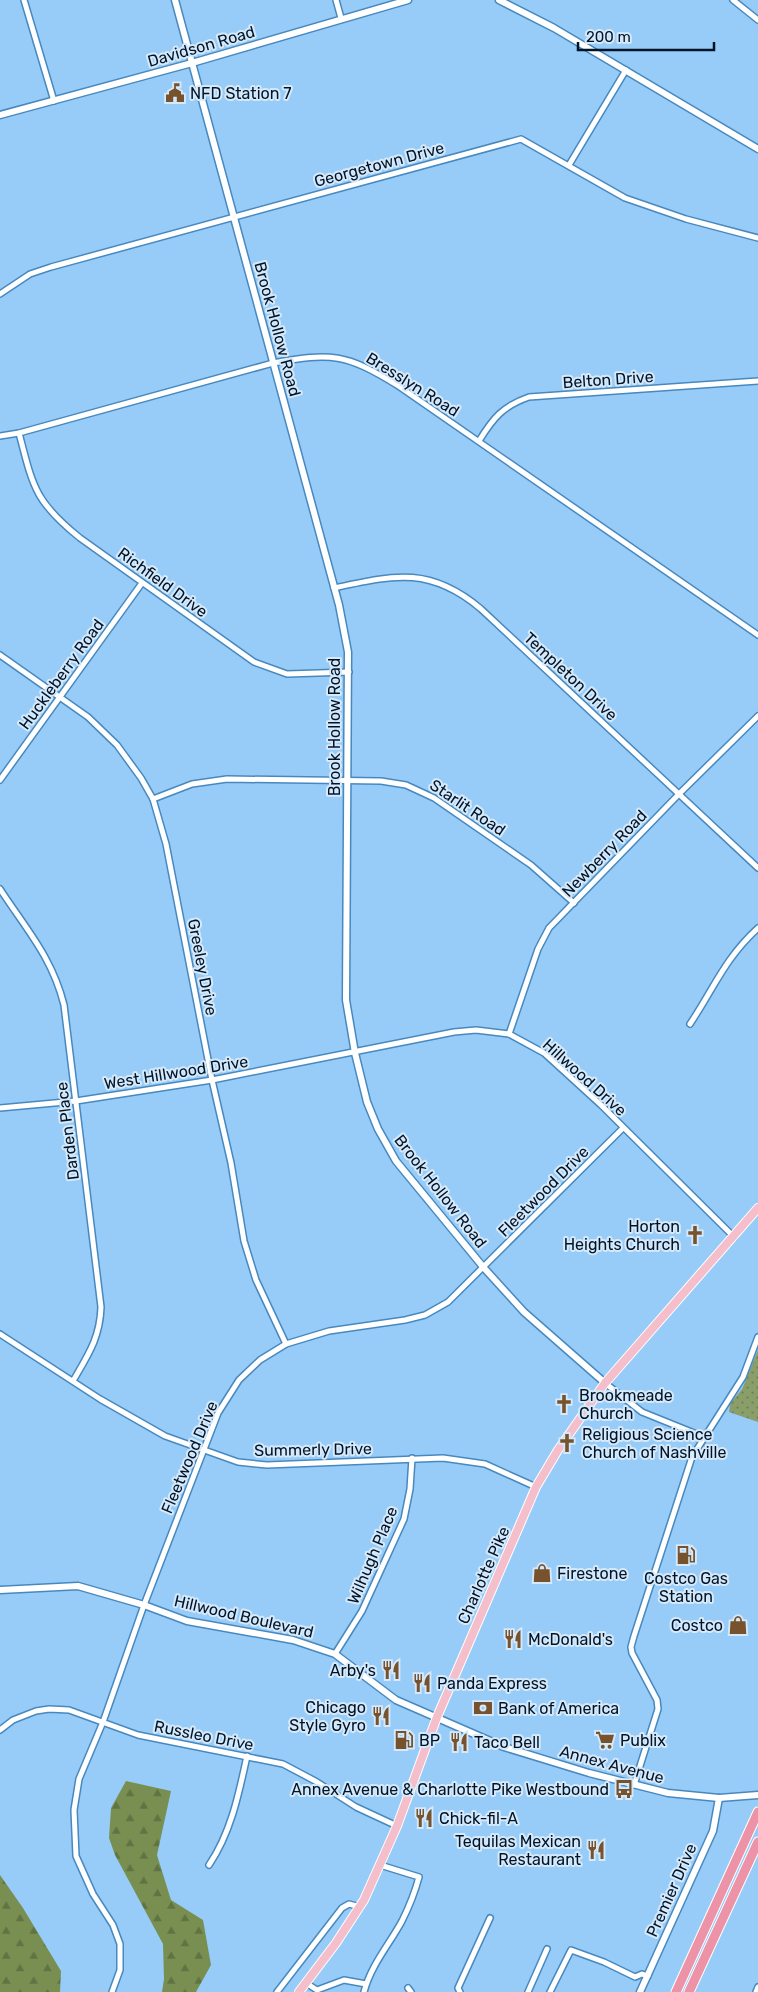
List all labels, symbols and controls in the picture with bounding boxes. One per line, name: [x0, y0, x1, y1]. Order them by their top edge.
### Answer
scale bar: [578, 20, 714, 52]
street label: Davidson Road: [145, 22, 257, 71]
text: 200 m: [586, 28, 631, 46]
public building icon: NFD Station 7: [164, 82, 186, 104]
place label: NFD Station 7: [190, 84, 292, 103]
street label: Georgetown Drive: [312, 138, 446, 191]
street label: Brook Hollow Road: [250, 260, 305, 399]
street label: Bresslyn Road: [363, 348, 463, 421]
street label: Belton Drive: [562, 367, 654, 392]
street label: Richfield Drive: [114, 543, 211, 621]
street label: Huckleberry Road: [15, 615, 108, 733]
street label: Templeton Drive: [520, 628, 621, 725]
street label: Brook Hollow Road: [325, 658, 344, 796]
street label: Starlit Road: [426, 775, 509, 840]
street label: Newberry Road: [558, 806, 651, 901]
street label: Greeley Drive: [184, 917, 221, 1017]
street label: Hillwood Drive: [539, 1035, 630, 1120]
street label: West Hillwood Drive: [103, 1052, 250, 1093]
street label: Darden Place: [52, 1081, 83, 1181]
street label: Brook Hollow Road: [390, 1131, 491, 1252]
street label: Fleetwood Drive: [494, 1142, 593, 1241]
place label: Horton Heights Church: [564, 1217, 680, 1254]
church icon: Horton Heights Church: [684, 1224, 706, 1246]
place label: Brookmeade Church: [579, 1386, 673, 1423]
church icon: Brookmeade Church: [553, 1393, 575, 1415]
street label: Fleetwood Drive: [157, 1398, 222, 1516]
place label: Religious Science Church of Nashville: [582, 1425, 726, 1462]
church icon: Religious Science Church of Nashville: [556, 1432, 578, 1454]
street label: Summerly Drive: [254, 1439, 372, 1460]
street label: Wilhugh Place: [343, 1504, 402, 1607]
street label: Charlotte Pike: [453, 1523, 513, 1627]
fuel station icon: Costco Gas Station: [675, 1544, 697, 1566]
shop icon: Firestone: [531, 1562, 553, 1584]
place label: Firestone: [557, 1564, 627, 1583]
place label: Costco Gas Station: [644, 1569, 728, 1606]
street label: Hillwood Boulevard: [172, 1591, 315, 1642]
shop icon: Costco: [727, 1614, 749, 1636]
place label: Costco: [671, 1616, 723, 1635]
restaurant icon: McDonald's: [502, 1628, 524, 1650]
place label: McDonald's: [528, 1630, 613, 1649]
restaurant icon: Arby's: [380, 1659, 402, 1681]
place label: Arby's: [330, 1661, 376, 1680]
restaurant icon: Panda Express: [411, 1672, 433, 1694]
place label: Panda Express: [437, 1674, 547, 1693]
bank icon: Bank of America: [472, 1697, 494, 1719]
place label: Chicago Style Gyro: [289, 1698, 366, 1735]
place label: Bank of America: [498, 1699, 619, 1718]
restaurant icon: Chicago Style Gyro: [370, 1705, 392, 1727]
street label: Russleo Drive: [153, 1717, 255, 1754]
fuel station icon: BP: [393, 1729, 415, 1751]
supermarket icon: Publix: [594, 1729, 616, 1751]
place label: BP: [419, 1731, 440, 1750]
restaurant icon: Taco Bell: [448, 1731, 470, 1753]
place label: Publix: [620, 1731, 666, 1750]
place label: Taco Bell: [474, 1733, 540, 1752]
street label: Annex Avenue: [558, 1741, 666, 1788]
bus stop icon: Annex Avenue & Charlotte Pike Westbound: [613, 1778, 635, 1800]
place label: Annex Avenue & Charlotte Pike Westbound: [291, 1780, 609, 1799]
restaurant icon: Chick-fil-A: [413, 1807, 435, 1829]
place label: Chick-fil-A: [439, 1809, 518, 1828]
place label: Tequilas Mexican Restaurant: [455, 1832, 581, 1869]
restaurant icon: Tequilas Mexican Restaurant: [585, 1839, 607, 1861]
street label: Premier Drive: [642, 1840, 701, 1940]

